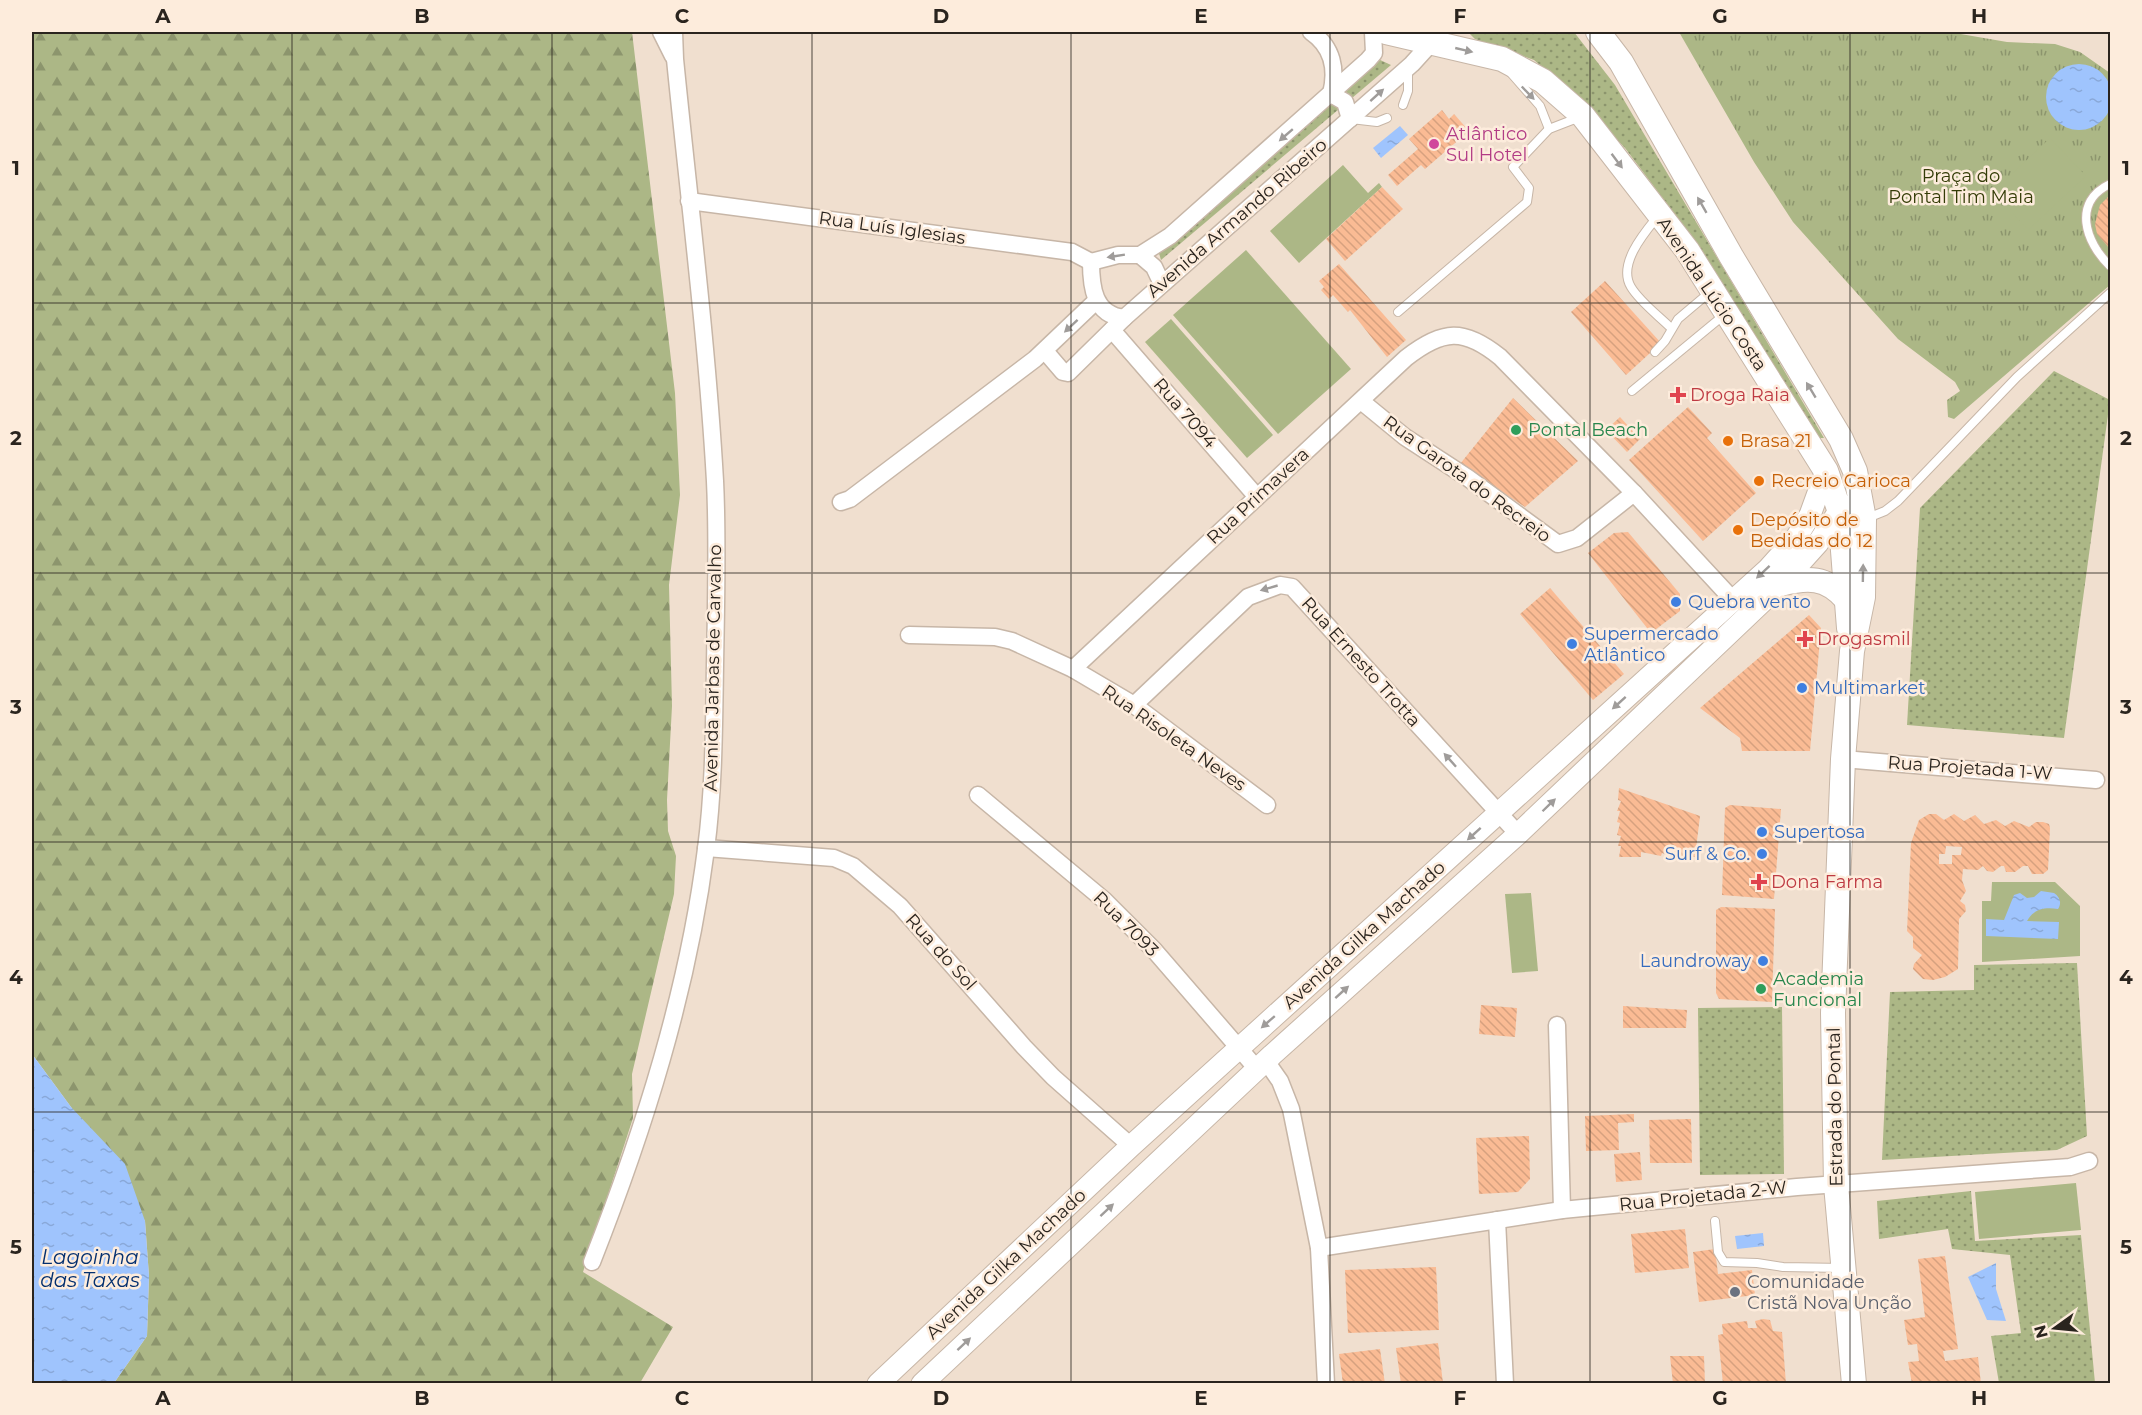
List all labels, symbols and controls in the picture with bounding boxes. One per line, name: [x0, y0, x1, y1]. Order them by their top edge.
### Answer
text: A: [154, 4, 171, 28]
text: B: [414, 4, 430, 28]
text: C: [675, 4, 690, 28]
text: D: [933, 4, 949, 28]
text: E: [1194, 4, 1208, 28]
text: F: [1454, 4, 1467, 28]
text: G: [1712, 4, 1728, 28]
text: H: [1971, 4, 1987, 28]
one-way arrow: [1454, 46, 1473, 56]
one-way arrow: [1521, 85, 1535, 100]
one-way arrow: [1369, 89, 1384, 102]
place label: Atlântico Sul Hotel: [1446, 123, 1527, 166]
one-way arrow: [1279, 128, 1294, 141]
street label: Avenida Armando Ribeiro: [1142, 134, 1332, 302]
marker: Atlântico Sul Hotel: [1427, 137, 1441, 151]
one-way arrow: [1610, 153, 1622, 168]
text: 1: [12, 156, 20, 180]
text: 1: [2122, 156, 2130, 180]
park label: Praça do Pontal Tim Maia: [1888, 165, 2034, 208]
one-way arrow: [1697, 196, 1707, 213]
street label: Rua Luís Iglesias: [817, 207, 967, 249]
street label: Avenida Lúcio Costa: [1652, 213, 1772, 375]
one-way arrow: [1106, 252, 1125, 261]
one-way arrow: [1063, 319, 1078, 333]
street label: Rua 7094: [1149, 374, 1221, 453]
one-way arrow: [1806, 381, 1816, 398]
place label: Droga Raia: [1690, 384, 1790, 406]
marker: Droga Raia: [1671, 388, 1685, 402]
street label: Rua Garota do Recreio: [1379, 411, 1555, 547]
place label: Pontal Beach: [1528, 419, 1648, 441]
marker: Pontal Beach: [1509, 423, 1523, 437]
text: 2: [10, 426, 22, 450]
text: 2: [2120, 426, 2132, 450]
place label: Brasa 21: [1740, 430, 1812, 452]
marker: Brasa 21: [1721, 434, 1735, 448]
street label: Rua Primavera: [1202, 443, 1314, 549]
place label: Recreio Carioca: [1771, 470, 1911, 492]
marker: Recreio Carioca: [1752, 474, 1766, 488]
place label: Depósito de Bedidas do 12: [1750, 509, 1873, 552]
marker: Depósito de Bedidas do 12: [1731, 523, 1745, 537]
street label: Avenida Jarbas de Carvalho: [700, 544, 726, 792]
one-way arrow: [1858, 563, 1868, 582]
one-way arrow: [1757, 565, 1771, 579]
one-way arrow: [1260, 584, 1278, 593]
place label: Quebra vento: [1688, 591, 1811, 613]
street label: Rua Ernesto Trotta: [1297, 592, 1425, 732]
marker: Quebra vento: [1669, 595, 1683, 609]
place label: Supermercado Atlântico: [1584, 623, 1719, 666]
place label: Drogasmil: [1817, 628, 1911, 650]
marker: Drogasmil: [1798, 632, 1812, 646]
marker: Supermercado Atlântico: [1565, 637, 1579, 651]
place label: Multimarket: [1814, 677, 1925, 699]
street label: Rua Risoleta Neves: [1098, 680, 1250, 796]
marker: Multimarket: [1795, 681, 1809, 695]
text: 3: [9, 695, 22, 719]
text: 3: [2119, 695, 2132, 719]
one-way arrow: [1611, 696, 1626, 710]
street label: Rua Projetada 1-W: [1887, 751, 2053, 785]
one-way arrow: [1444, 753, 1457, 768]
one-way arrow: [1541, 799, 1556, 812]
place label: Supertosa: [1774, 821, 1865, 843]
marker: Supertosa: [1755, 825, 1769, 839]
one-way arrow: [1467, 827, 1482, 840]
place label: Surf & Co.: [1665, 843, 1750, 865]
marker: Surf & Co.: [1755, 847, 1769, 861]
street label: Avenida Gilka Machado: [1278, 856, 1450, 1014]
place label: Dona Farma: [1771, 871, 1883, 893]
marker: Dona Farma: [1752, 875, 1766, 889]
street label: Rua 7093: [1089, 887, 1163, 961]
street label: Rua do Sol: [901, 909, 981, 995]
place label: Laundroway: [1640, 950, 1751, 972]
marker: Laundroway: [1756, 954, 1770, 968]
text: 4: [9, 965, 23, 989]
text: 4: [2119, 965, 2133, 989]
place label: Academia Funcional: [1773, 968, 1864, 1011]
marker: Academia Funcional: [1754, 982, 1768, 996]
one-way arrow: [1334, 986, 1349, 999]
one-way arrow: [1261, 1015, 1276, 1028]
street label: Estrada do Pontal: [1823, 1027, 1847, 1187]
street label: Rua Projetada 2-W: [1618, 1176, 1788, 1216]
street label: Avenida Gilka Machado: [921, 1184, 1091, 1344]
one-way arrow: [1099, 1203, 1114, 1217]
text: 5: [10, 1235, 22, 1259]
text: 5: [2120, 1235, 2132, 1259]
water label: Lagoinha das Taxas: [40, 1245, 140, 1292]
place label: Comunidade Cristã Nova Unção: [1747, 1271, 1912, 1314]
marker: Comunidade Cristã Nova Unção: [1728, 1285, 1742, 1299]
north arrow: [2025, 1298, 2085, 1358]
text: N: [2030, 1323, 2052, 1340]
one-way arrow: [957, 1337, 971, 1351]
text: A: [154, 1386, 171, 1410]
text: B: [414, 1386, 430, 1410]
text: C: [675, 1386, 690, 1410]
text: D: [933, 1386, 949, 1410]
text: E: [1194, 1386, 1208, 1410]
text: F: [1454, 1386, 1467, 1410]
text: G: [1712, 1386, 1728, 1410]
text: H: [1971, 1386, 1987, 1410]

